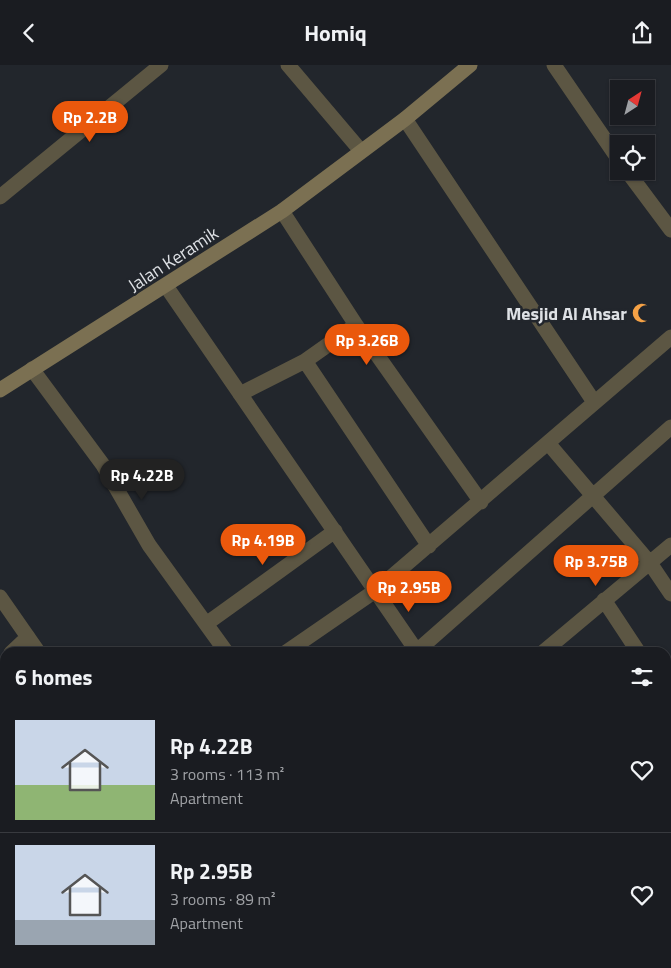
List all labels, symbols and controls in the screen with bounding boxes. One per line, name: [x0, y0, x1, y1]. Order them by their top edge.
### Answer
text: Homiq: [304, 16, 367, 50]
icon: back: [15, 19, 43, 47]
icon: share: [628, 19, 656, 47]
north arrow: [610, 80, 655, 125]
map controls: [610, 80, 655, 180]
pin: Rp 2.2B: [44, 101, 136, 143]
text: Rp 2.2B: [63, 105, 117, 129]
button: locate: [610, 135, 655, 180]
street label: Jalan Keramik: [122, 219, 224, 298]
place label: Mesjid Al Ahsar: [506, 300, 627, 327]
mosque icon: Mesjid Al Ahsar: [631, 302, 653, 324]
pin: Rp 3.26B: [315, 323, 419, 366]
text: Rp 3.26B: [336, 328, 398, 352]
pin: Rp 4.22B: [90, 459, 194, 501]
text: Rp 4.22B: [111, 463, 173, 487]
pin: Rp 4.19B: [211, 523, 315, 566]
text: Rp 4.19B: [232, 528, 294, 552]
pin: Rp 3.75B: [544, 545, 648, 587]
text: Rp 3.75B: [565, 549, 627, 573]
pin: Rp 2.95B: [357, 571, 461, 613]
text: Rp 2.95B: [378, 575, 440, 599]
text: 6 homes: [15, 661, 92, 693]
icon: filters: [628, 663, 656, 691]
text: Rp 4.22B: [170, 730, 253, 762]
icon: home: [55, 740, 115, 800]
icon: heart: [628, 756, 656, 784]
text: 3 rooms · 113 m²: [170, 762, 284, 786]
text: Apartment: [170, 786, 243, 810]
text: Rp 2.95B: [170, 855, 253, 887]
icon: home: [55, 865, 115, 925]
icon: heart: [628, 881, 656, 909]
text: 3 rooms · 89 m²: [170, 887, 275, 911]
text: Apartment: [170, 911, 243, 935]

